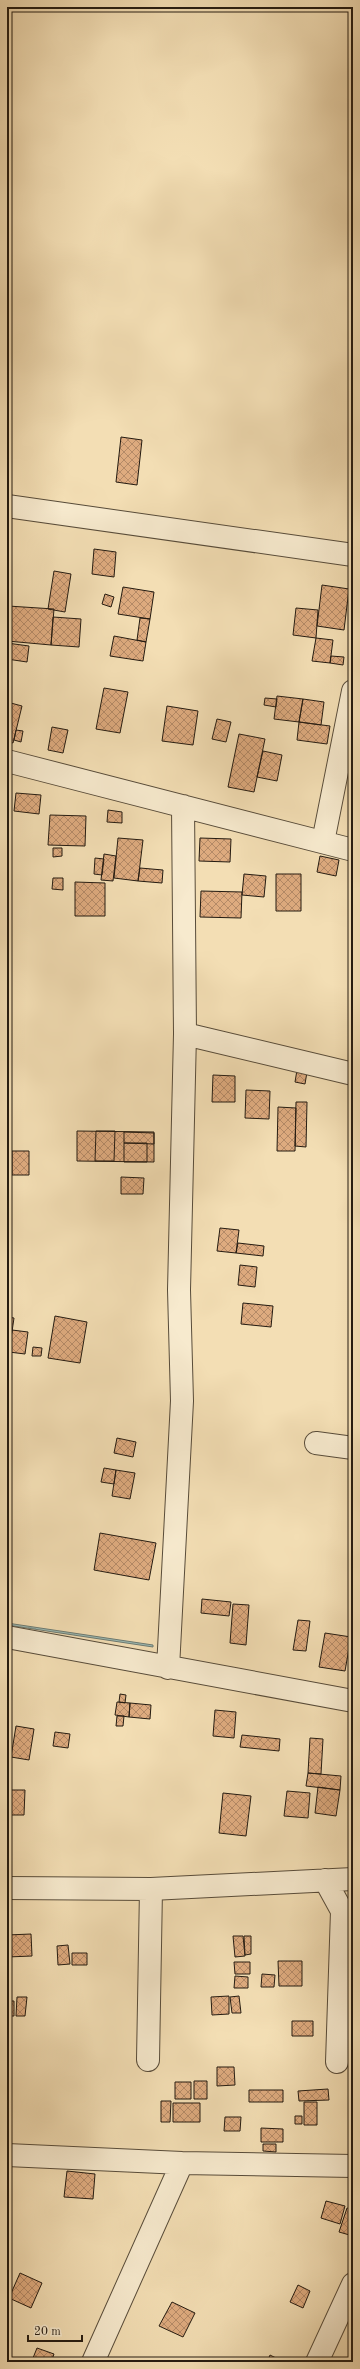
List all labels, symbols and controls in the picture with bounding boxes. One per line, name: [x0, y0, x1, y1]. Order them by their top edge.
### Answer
scale bar: [28, 2317, 82, 2343]
text: 20 m: [34, 2326, 61, 2338]

